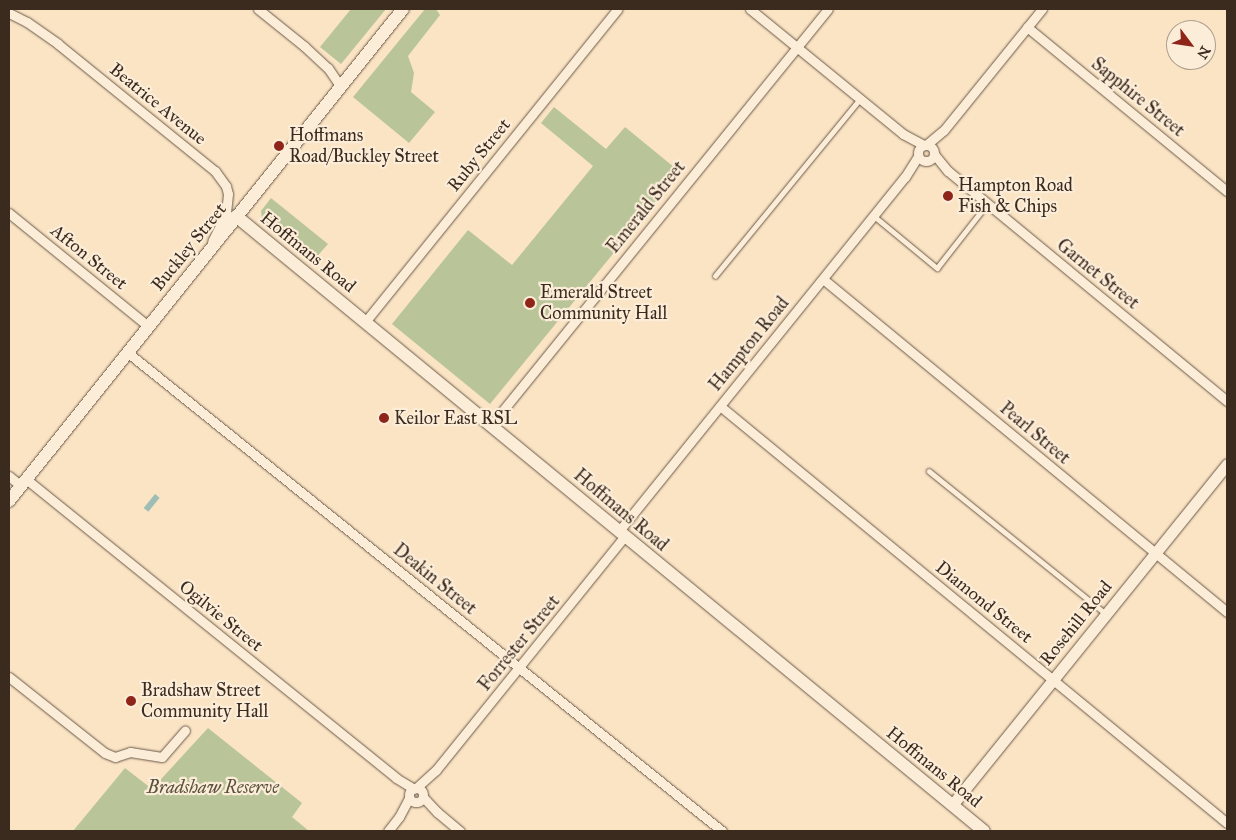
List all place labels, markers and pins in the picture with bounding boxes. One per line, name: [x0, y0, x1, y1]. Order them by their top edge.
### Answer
place label: Hoffmans Road/Buckley Street: [289, 125, 439, 168]
marker: Hoffmans Road/Buckley Street: [273, 140, 285, 152]
place label: Hampton Road Fish & Chips: [958, 175, 1073, 218]
marker: Hampton Road Fish & Chips: [942, 190, 954, 202]
place label: Emerald Street Community Hall: [540, 282, 667, 324]
marker: Emerald Street Community Hall: [524, 297, 536, 309]
place label: Keilor East RSL: [394, 407, 517, 429]
marker: Keilor East RSL: [378, 412, 390, 424]
place label: Bradshaw Street Community Hall: [141, 680, 268, 722]
marker: Bradshaw Street Community Hall: [125, 695, 137, 707]

